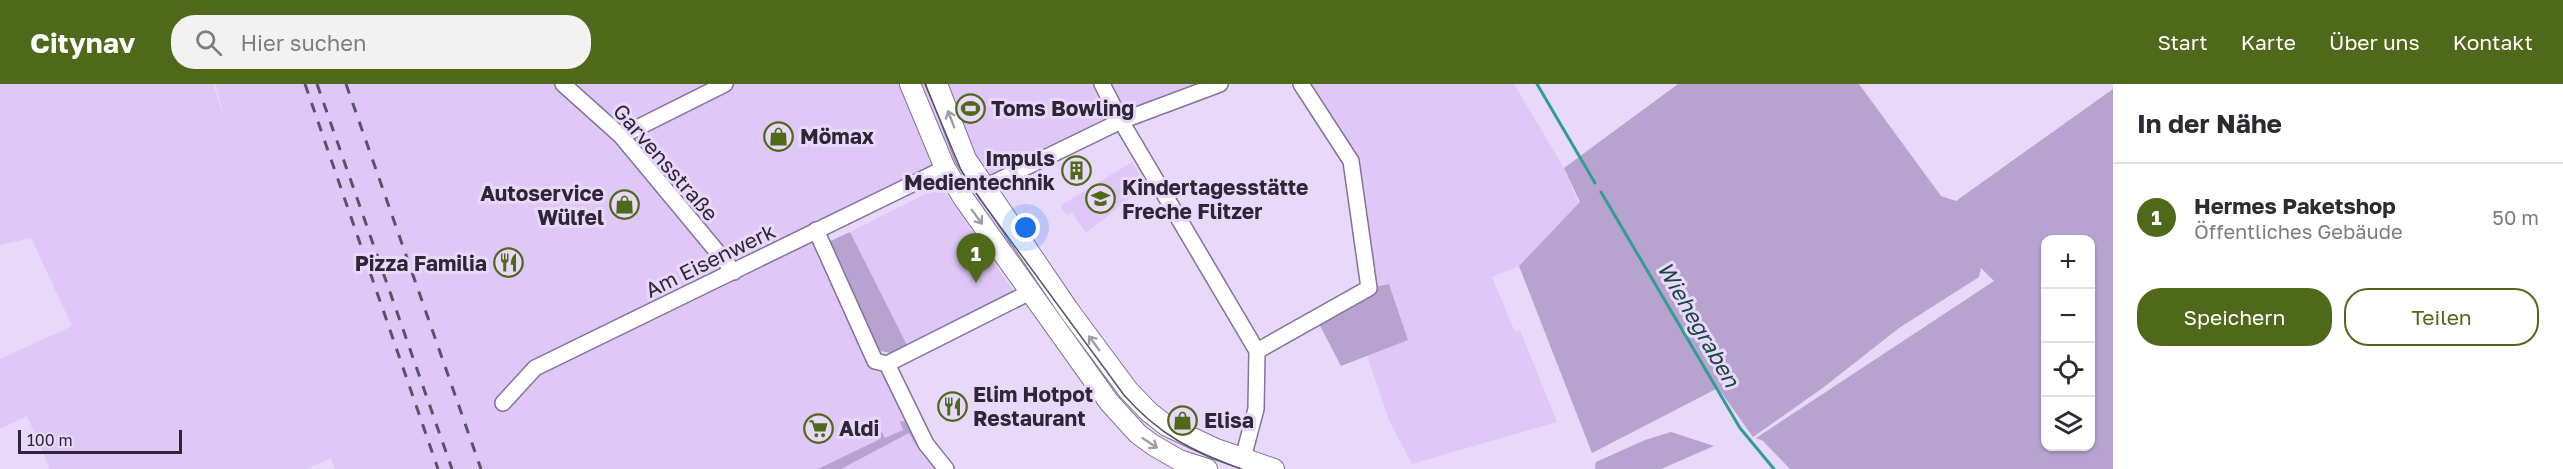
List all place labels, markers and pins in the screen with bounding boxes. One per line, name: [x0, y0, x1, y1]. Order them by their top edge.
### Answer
sports icon: Toms Bowling: [954, 92, 986, 124]
place label: Toms Bowling: [991, 95, 1134, 121]
shop icon: Mömax: [763, 120, 795, 152]
place label: Mömax: [800, 123, 874, 149]
place label: Impuls Medientechnik: [904, 145, 1055, 195]
building icon: Impuls Medientechnik: [1060, 154, 1092, 186]
place label: Kindertagesstätte Freche Flitzer: [1122, 174, 1308, 224]
place label: Autoservice Wülfel: [480, 180, 604, 230]
school or university icon: Kindertagesstätte Freche Flitzer: [1085, 183, 1117, 215]
shop icon: Autoservice Wülfel: [609, 189, 641, 221]
pin: 1: [956, 234, 996, 283]
restaurant icon: Pizza Familia: [492, 247, 524, 279]
place label: Pizza Familia: [355, 250, 487, 276]
place label: Elim Hotpot Restaurant: [973, 381, 1093, 431]
restaurant icon: Elim Hotpot Restaurant: [936, 390, 968, 422]
shop icon: Elisa: [1167, 404, 1199, 436]
place label: Elisa: [1204, 407, 1254, 433]
supermarket icon: Aldi: [802, 412, 834, 444]
place label: Aldi: [839, 415, 879, 441]

